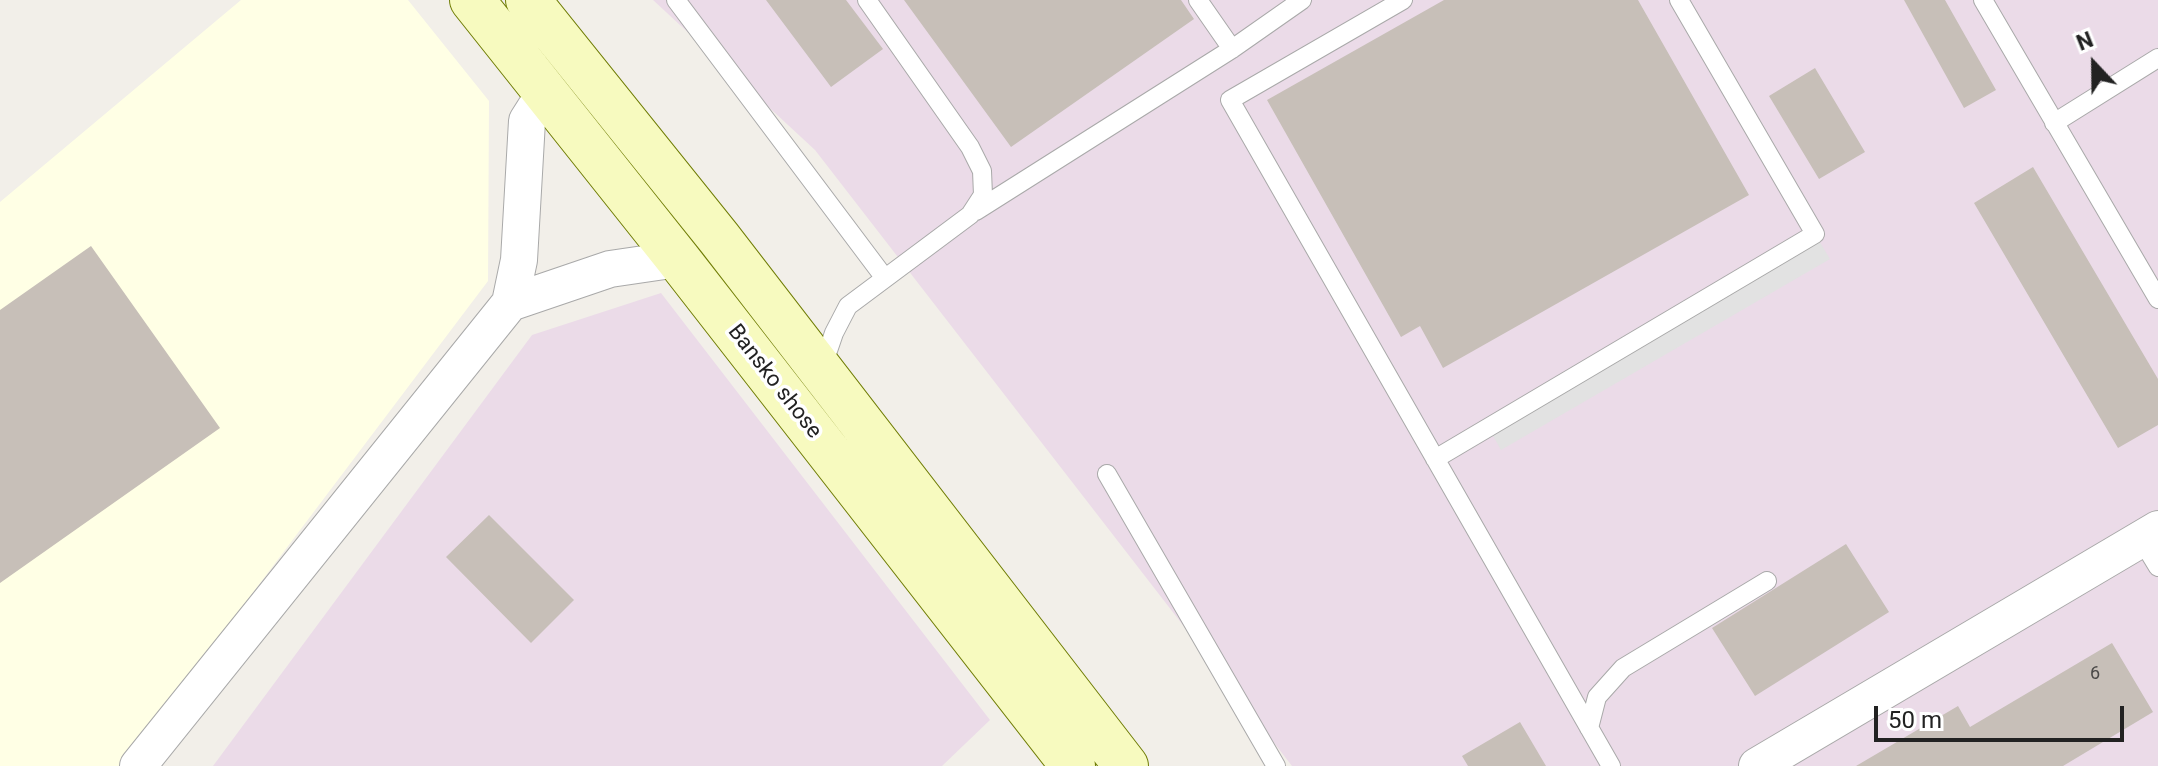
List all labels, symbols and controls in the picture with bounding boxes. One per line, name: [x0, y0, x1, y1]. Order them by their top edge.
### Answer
north arrow: [2054, 24, 2134, 104]
text: N: [2073, 27, 2097, 56]
street label: Bansko shose: [721, 320, 827, 444]
house number: 6: [2090, 663, 2100, 685]
scale bar: [1878, 690, 2128, 740]
text: 50 m: [1888, 706, 1942, 734]

